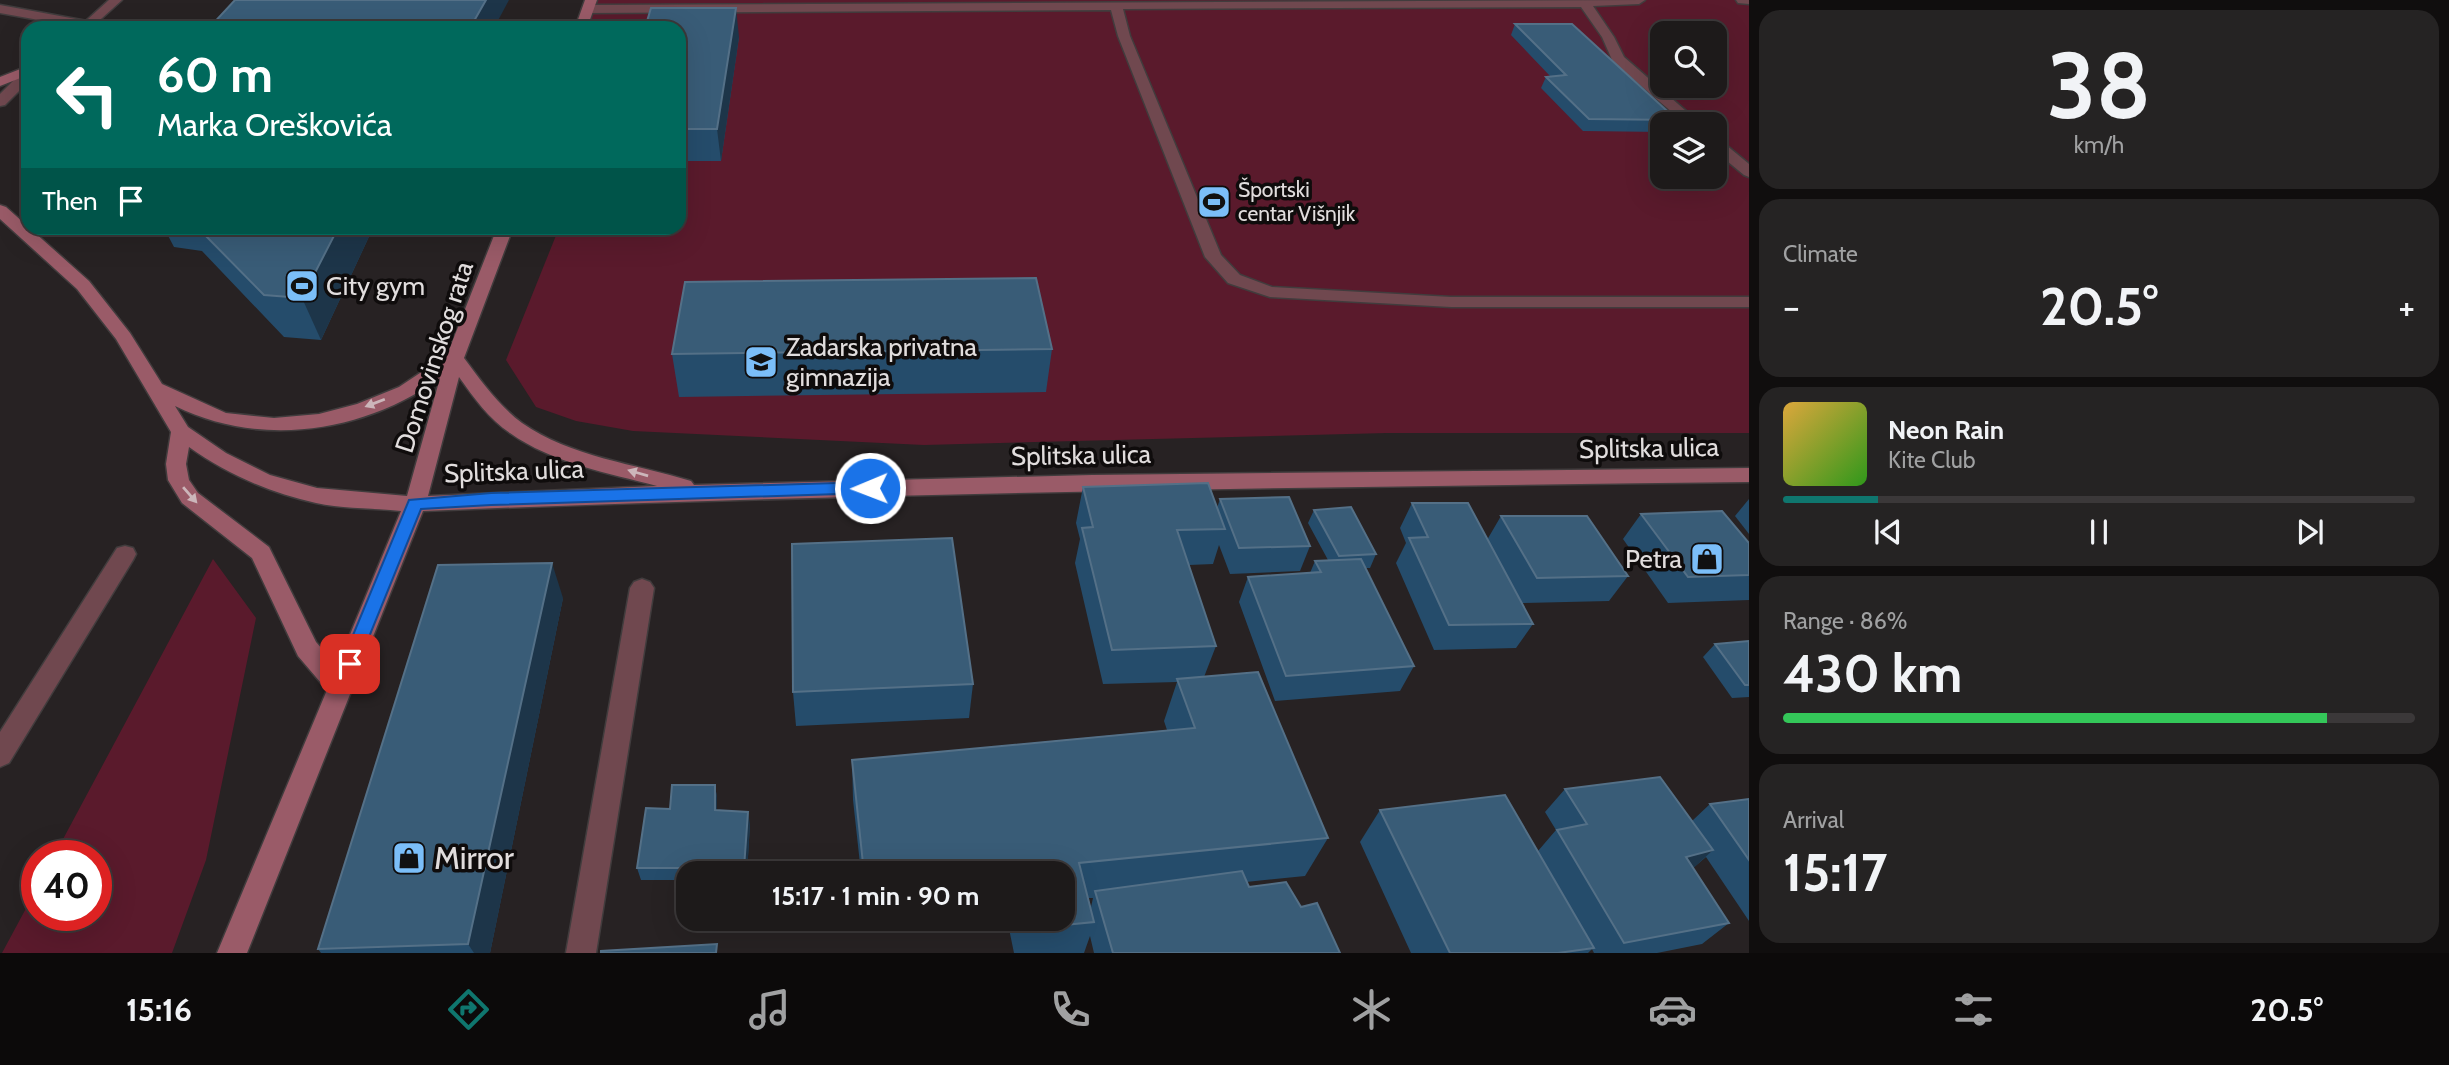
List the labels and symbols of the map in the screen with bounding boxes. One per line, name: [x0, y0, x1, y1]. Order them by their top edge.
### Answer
place label: Športski centar Višnjik: [1238, 177, 1356, 227]
sports icon: Športski centar Višnjik: [1195, 183, 1233, 221]
street label: Domovinskog rata: [388, 257, 480, 457]
sports icon: City gym: [283, 267, 321, 305]
place label: City gym: [326, 270, 425, 302]
place label: Zadarska privatna gimnazija: [786, 331, 978, 393]
school or university icon: Zadarska privatna gimnazija: [742, 343, 780, 381]
one-way arrow: [364, 398, 385, 409]
street label: Splitska ulica: [1579, 431, 1720, 465]
street label: Splitska ulica: [1011, 438, 1152, 472]
position arrow: [833, 451, 907, 525]
street label: Splitska ulica: [443, 453, 585, 489]
one-way arrow: [627, 467, 648, 477]
one-way arrow: [182, 486, 198, 504]
shop icon: Petra: [1688, 540, 1726, 578]
place label: Petra: [1625, 543, 1683, 575]
pin: [320, 634, 380, 694]
place label: Mirror: [434, 838, 515, 877]
shop icon: Mirror: [390, 839, 428, 877]
speed limit sign: 40: [21, 840, 112, 931]

